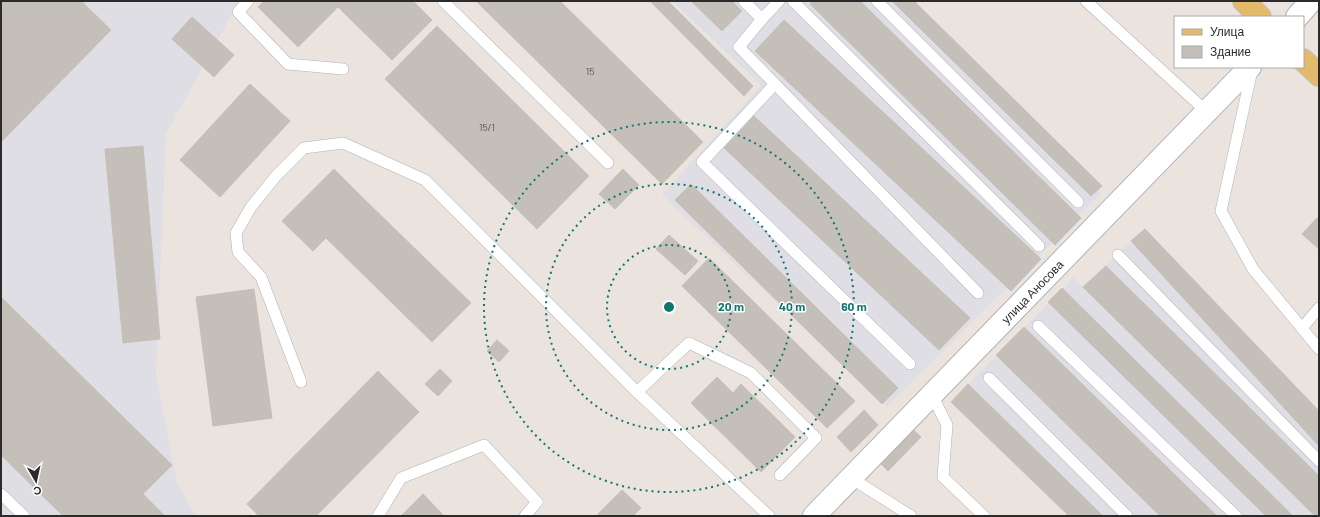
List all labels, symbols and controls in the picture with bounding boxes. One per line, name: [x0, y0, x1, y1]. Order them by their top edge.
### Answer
legend: [1174, 16, 1304, 68]
text: Улица: [1210, 24, 1244, 39]
text: Здание: [1210, 44, 1251, 59]
house number: 15: [586, 65, 594, 77]
house number: 15/1: [479, 121, 495, 133]
street label: улица Аносова: [998, 257, 1066, 327]
text: 20 m: [718, 299, 744, 313]
text: 40 m: [779, 299, 805, 313]
text: 60 m: [841, 299, 867, 313]
centre of rings: [662, 300, 676, 314]
north arrow: [16, 461, 56, 501]
text: С: [33, 484, 43, 498]

